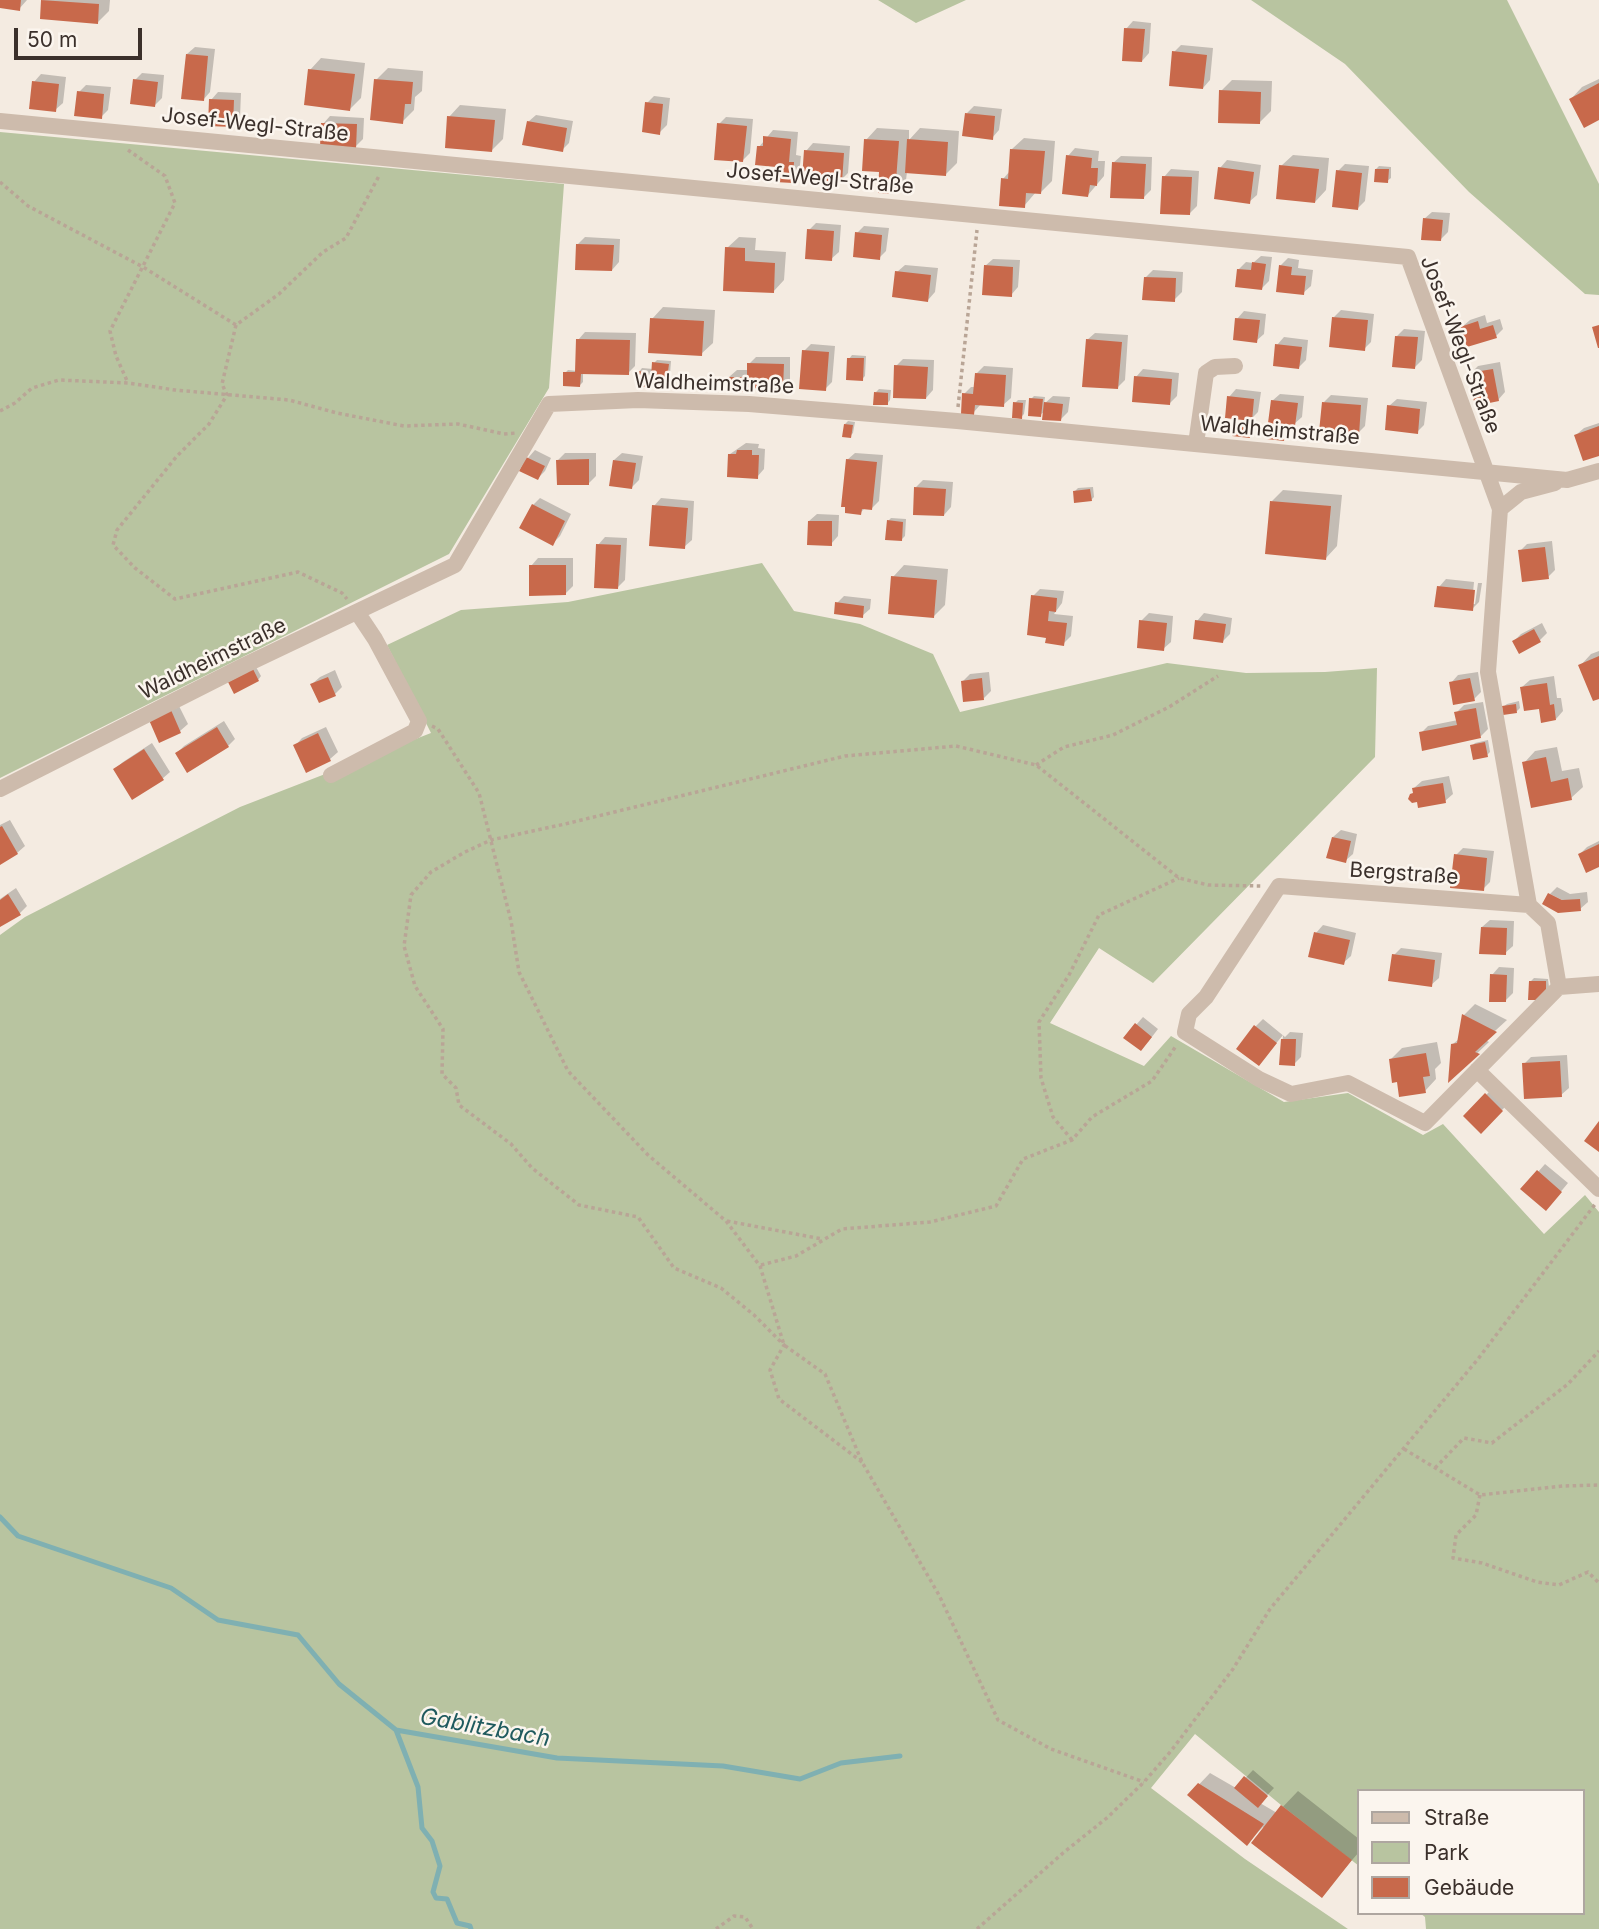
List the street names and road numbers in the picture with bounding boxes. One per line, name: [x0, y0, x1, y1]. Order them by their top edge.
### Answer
street label: Josef-Wegl-Straße: [160, 103, 350, 147]
street label: Josef-Wegl-Straße: [725, 158, 915, 200]
street label: Josef-Wegl-Straße: [1414, 253, 1506, 437]
street label: Waldheimstraße: [633, 369, 795, 399]
street label: Waldheimstraße: [1199, 411, 1361, 451]
street label: Waldheimstraße: [135, 613, 291, 705]
street label: Bergstraße: [1349, 858, 1459, 890]

